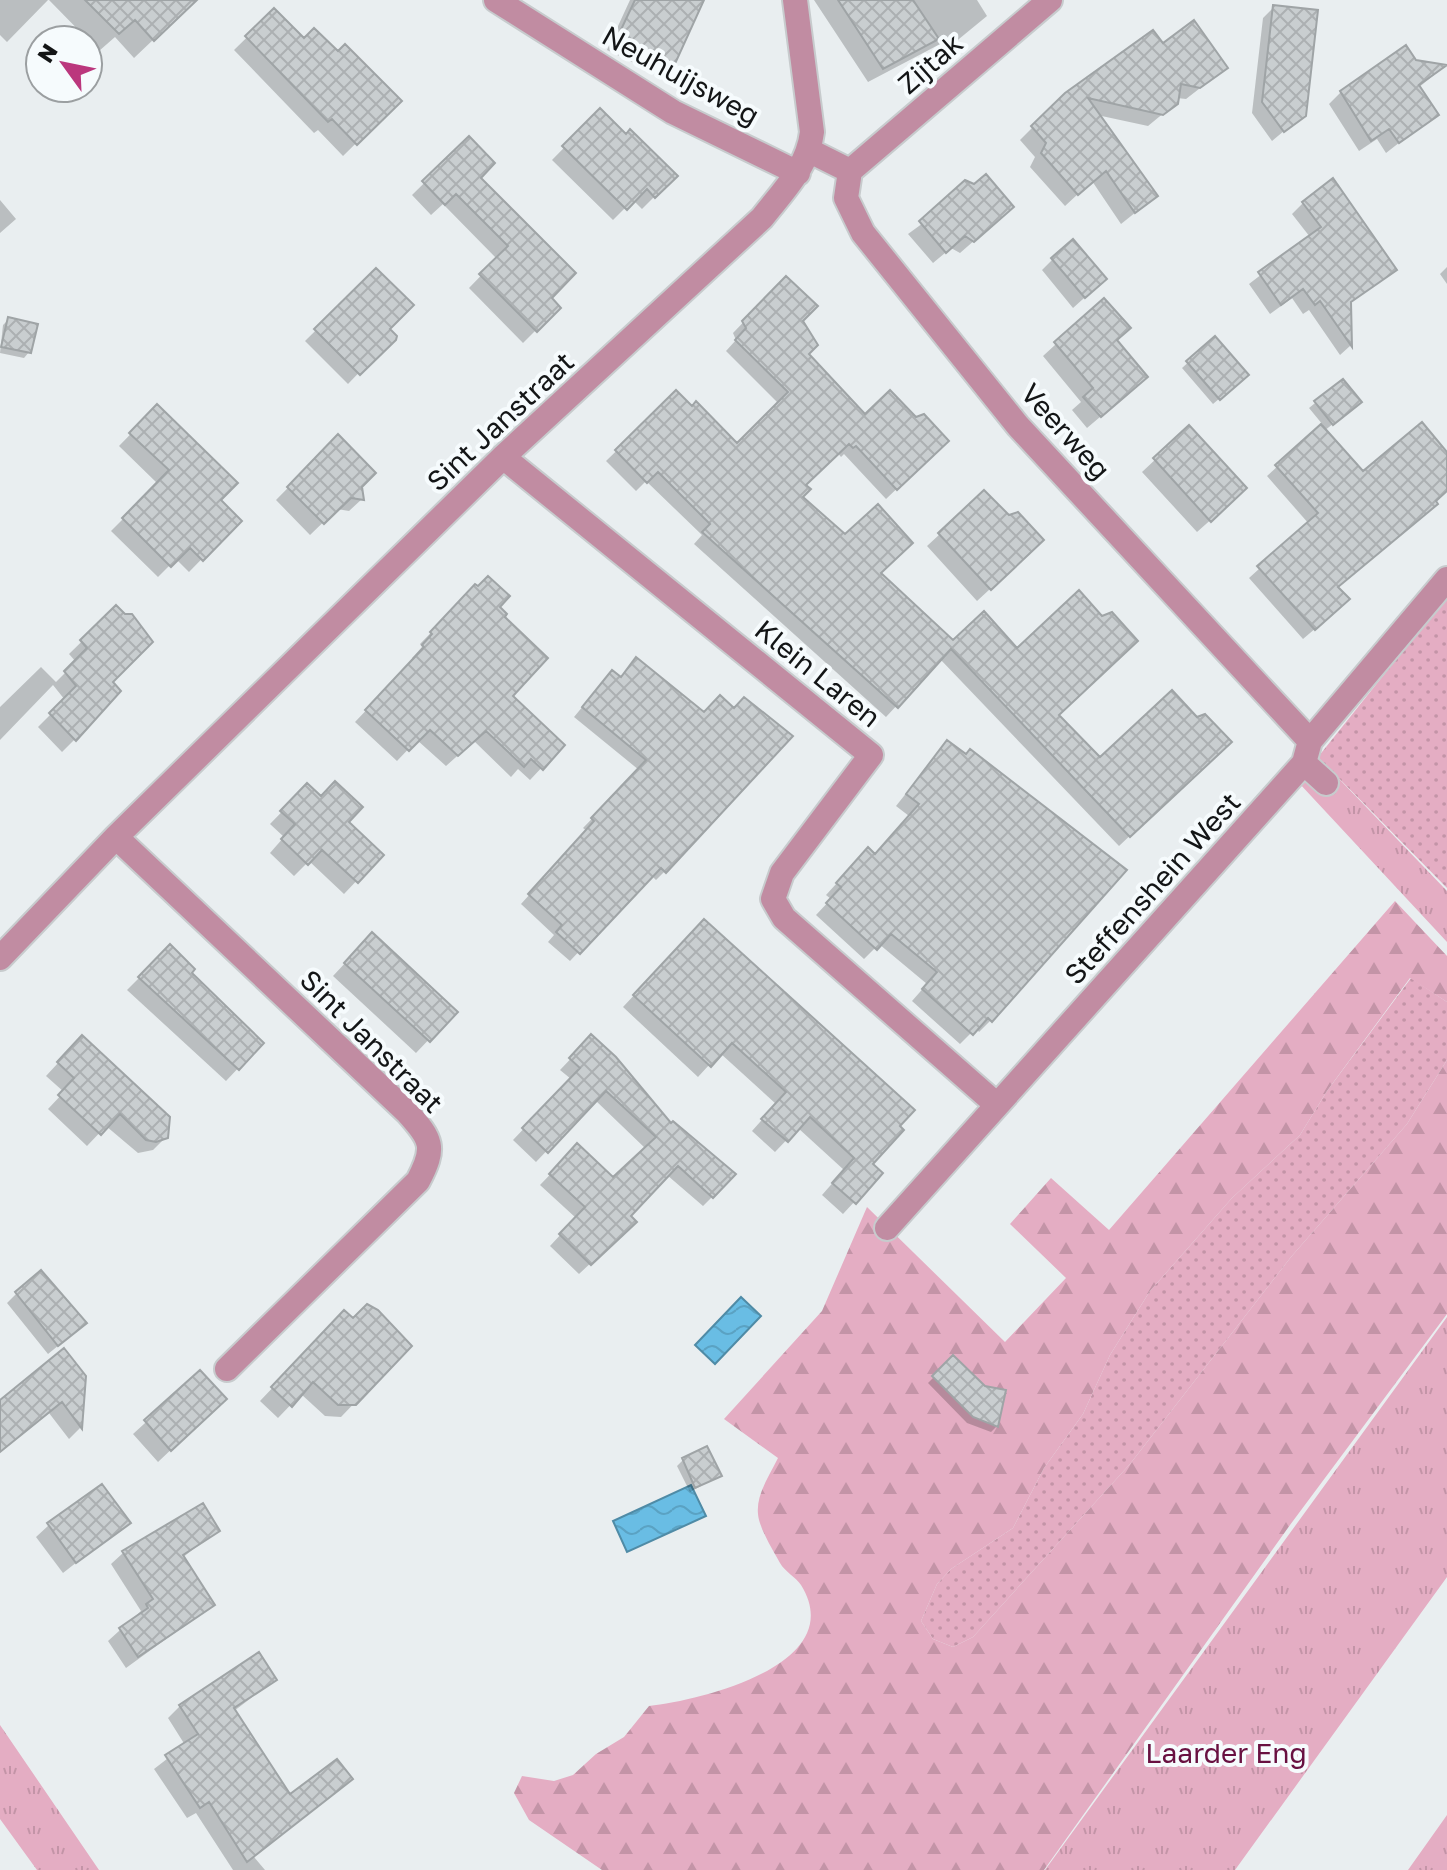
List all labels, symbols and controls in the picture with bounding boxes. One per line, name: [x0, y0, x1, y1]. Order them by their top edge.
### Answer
street label: Neuhuijsweg: [597, 18, 765, 132]
north arrow: [24, 24, 104, 104]
street label: Zijtak: [891, 26, 969, 100]
text: N: [31, 38, 63, 67]
street label: Sint Janstraat: [420, 345, 580, 497]
street label: Veerweg: [1015, 377, 1117, 485]
street label: Klein Laren: [749, 612, 887, 734]
street label: Steffenshein West: [1057, 785, 1247, 991]
street label: Sint Janstraat: [294, 963, 450, 1119]
park label: Laarder Eng: [1145, 1736, 1307, 1769]

